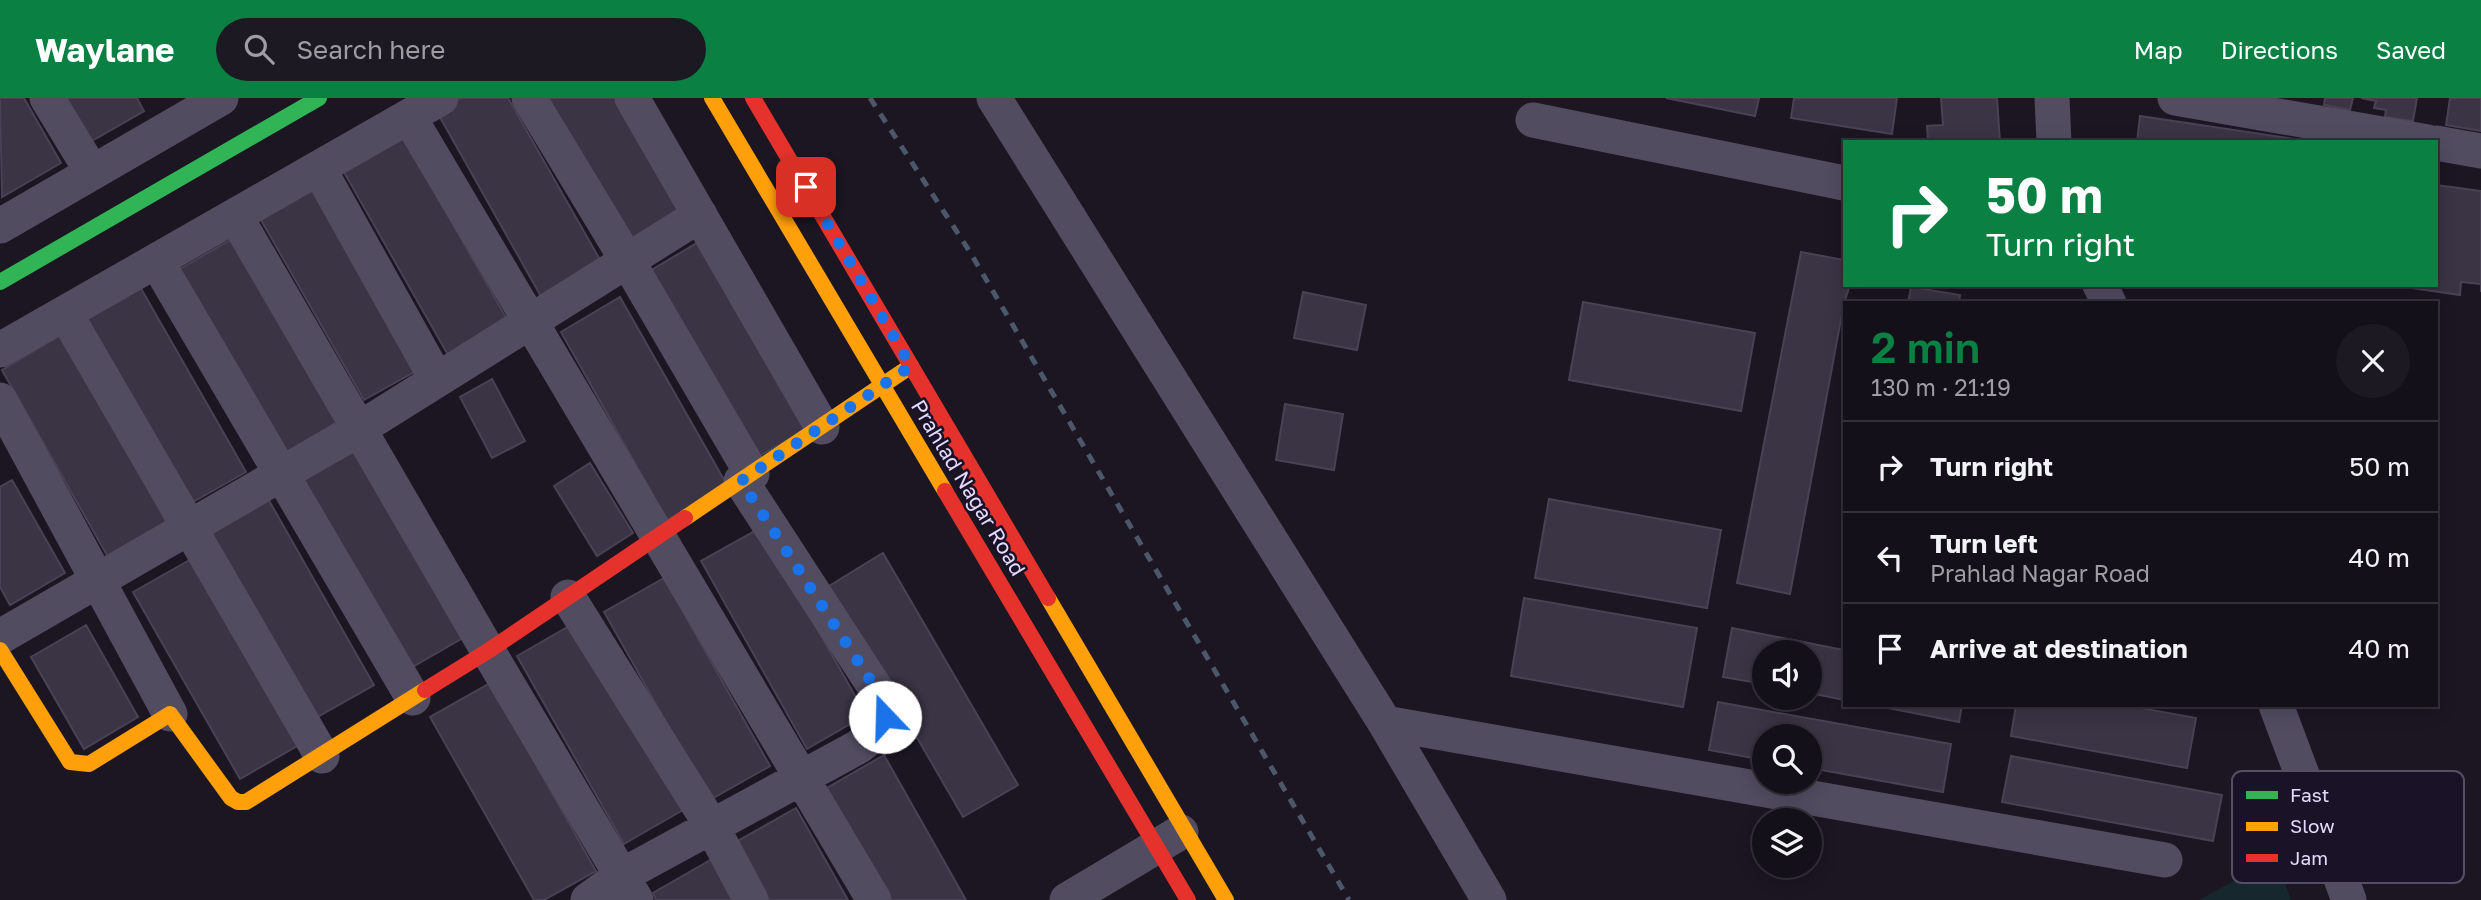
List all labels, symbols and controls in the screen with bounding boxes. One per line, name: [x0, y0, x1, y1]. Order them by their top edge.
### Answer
search box: [216, 18, 706, 81]
text: Waylane: [35, 30, 174, 69]
icon: search: [240, 30, 278, 68]
text: Search here: [296, 34, 445, 65]
text: Map: [2134, 35, 2183, 64]
text: Directions: [2221, 35, 2338, 64]
text: Saved: [2376, 35, 2446, 64]
pin: [776, 157, 836, 217]
text: 50 m: [1986, 165, 2103, 224]
icon: arrive: [787, 168, 825, 206]
icon: right: [1871, 168, 1962, 259]
text: Turn right: [1986, 225, 2135, 263]
text: 2 min: [1871, 322, 1980, 372]
button: close: [2336, 324, 2410, 398]
text: 130 m · 21:19: [1871, 373, 2011, 401]
street label: Prahlad Nagar Road: [906, 395, 1032, 580]
icon: right: [1871, 448, 1909, 486]
text: Turn right: [1930, 451, 2053, 482]
text: 50 m: [2349, 451, 2410, 482]
text: Turn left: [1930, 528, 2038, 559]
icon: left: [1871, 539, 1909, 577]
text: 40 m: [2349, 542, 2410, 573]
text: Prahlad Nagar Road: [1930, 559, 2150, 587]
icon: arrive: [1871, 630, 1909, 668]
text: Arrive at destination: [1930, 633, 2188, 664]
text: 40 m: [2349, 633, 2410, 664]
map controls: [1752, 640, 1822, 878]
button: sound: [1752, 640, 1822, 710]
position arrow: [848, 680, 922, 754]
button: search: [1752, 724, 1822, 794]
legend: [2232, 771, 2464, 883]
text: Fast: [2290, 783, 2329, 806]
button: layers: [1752, 808, 1822, 878]
text: Slow: [2290, 814, 2335, 837]
text: Jam: [2290, 846, 2328, 869]

